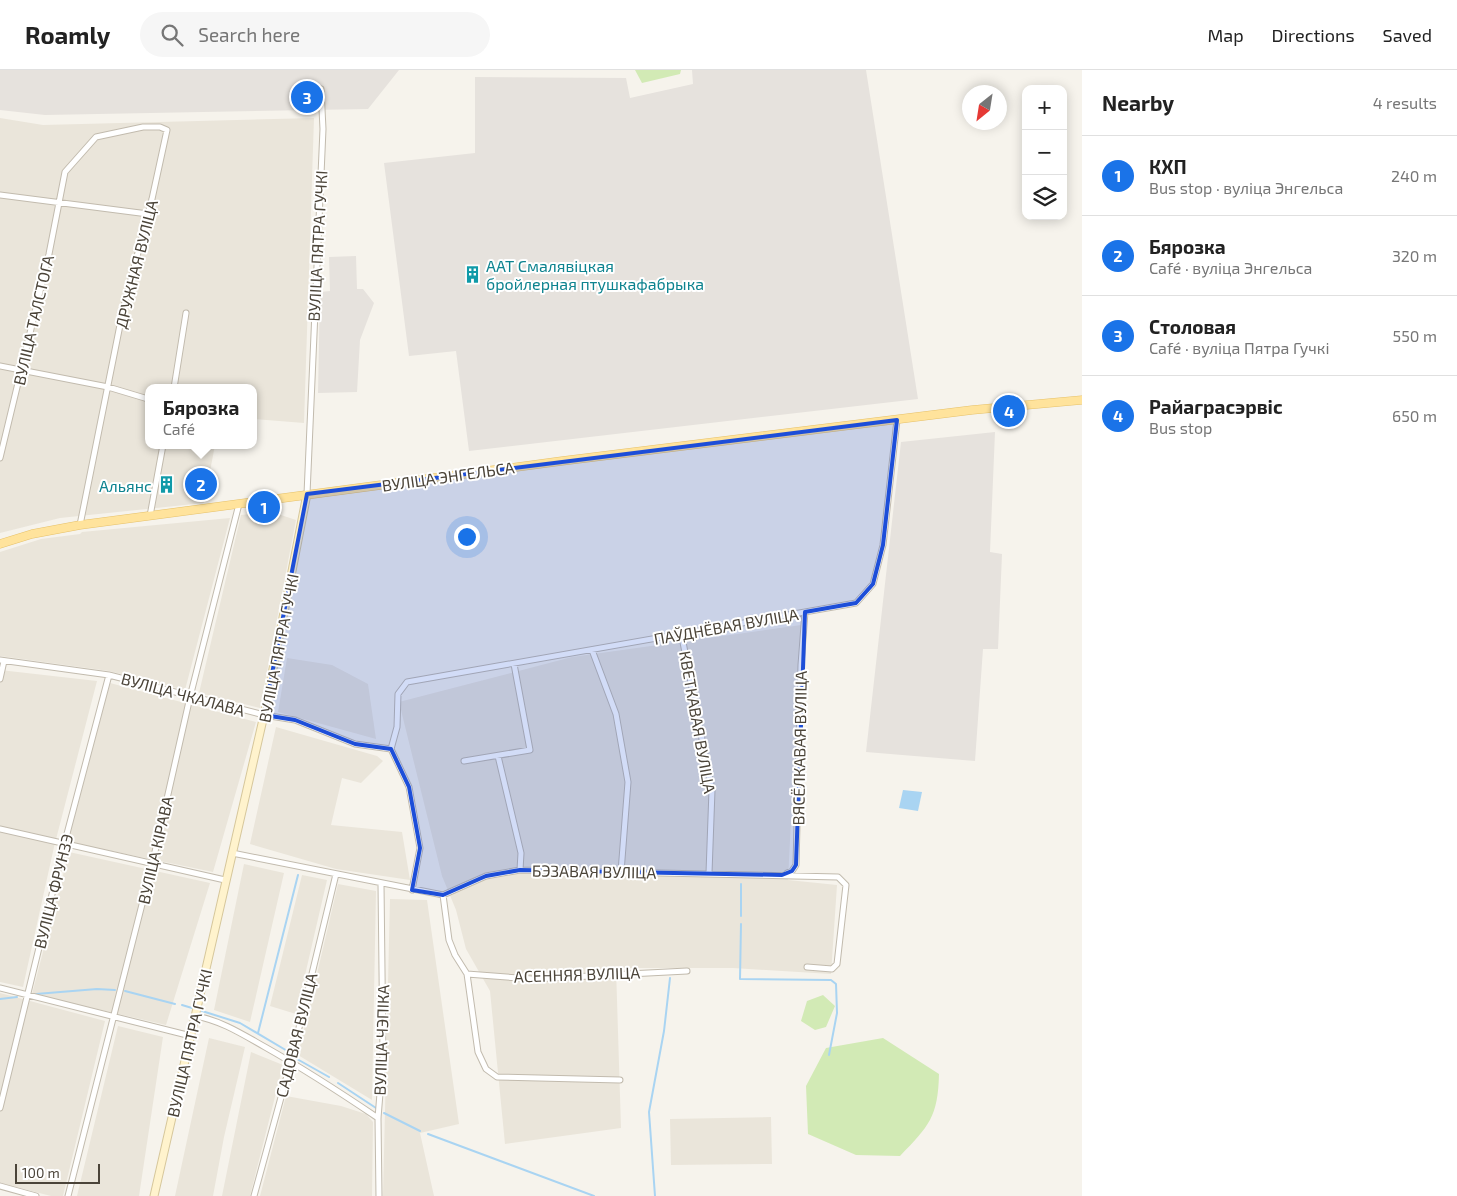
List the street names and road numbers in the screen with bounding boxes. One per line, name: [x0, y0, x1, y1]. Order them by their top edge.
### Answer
street label: ВУЛІЦА ПЯТРА ГУЧКІ: [304, 170, 330, 322]
street label: ДРУЖНАЯ ВУЛІЦА: [111, 198, 161, 330]
street label: ВУЛІЦА ТАЛСТОГА: [9, 253, 57, 387]
street label: ВУЛІЦА ЭНГЕЛЬСА: [381, 457, 515, 495]
street label: ВУЛІЦА ПЯТРА ГУЧКІ: [254, 572, 302, 724]
street label: ПАЎДНЁВАЯ ВУЛІЦА: [652, 604, 800, 648]
street label: КВЕТКАВАЯ ВУЛІЦА: [676, 649, 720, 795]
street label: ВУЛІЦА ЧКАЛАВА: [119, 668, 247, 720]
street label: ВЯСЁЛКАВАЯ ВУЛІЦА: [788, 670, 810, 826]
street label: ВУЛІЦА КІРАВА: [133, 794, 177, 906]
street label: ВУЛІЦА ФРУНЗЭ: [30, 832, 76, 950]
street label: БЭЗАВАЯ ВУЛІЦА: [532, 860, 656, 882]
street label: АСЕННЯЯ ВУЛІЦА: [514, 962, 641, 986]
street label: ВУЛІЦА ПЯТРА ГУЧКІ: [163, 967, 215, 1119]
street label: САДОВАЯ ВУЛІЦА: [271, 971, 321, 1099]
street label: ВУЛІЦА ЧЭПІКА: [370, 984, 392, 1096]

